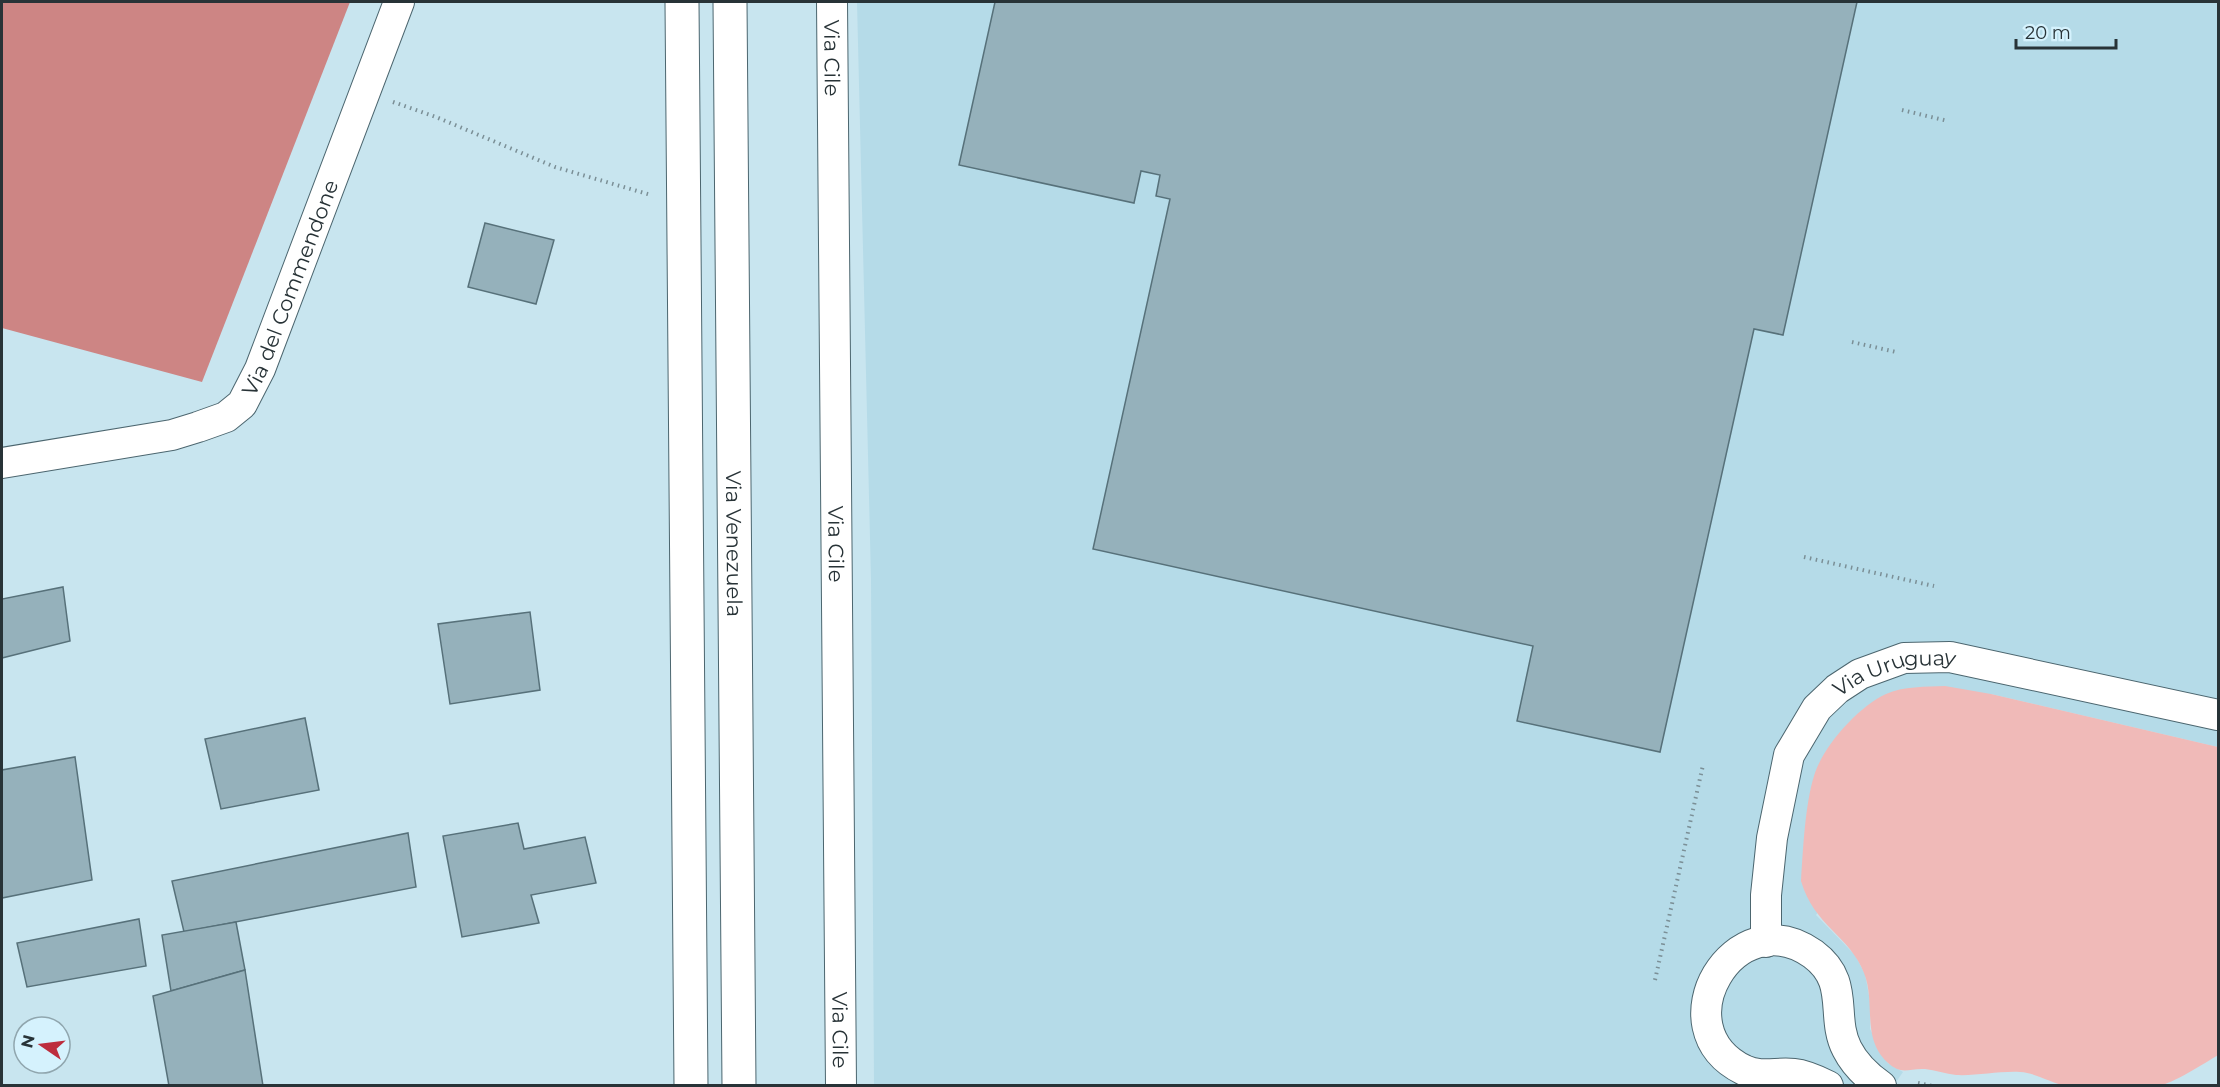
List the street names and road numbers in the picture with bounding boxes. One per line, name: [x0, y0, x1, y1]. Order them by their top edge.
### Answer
street label: Via Cile: [820, 20, 845, 96]
street label: Via del Commendone: [236, 176, 343, 399]
street label: Via Venezuela: [721, 471, 748, 617]
street label: Via Cile: [824, 506, 849, 582]
street label: Via Uruguay: [1828, 643, 1959, 701]
street label: Via Cile: [828, 991, 853, 1068]

